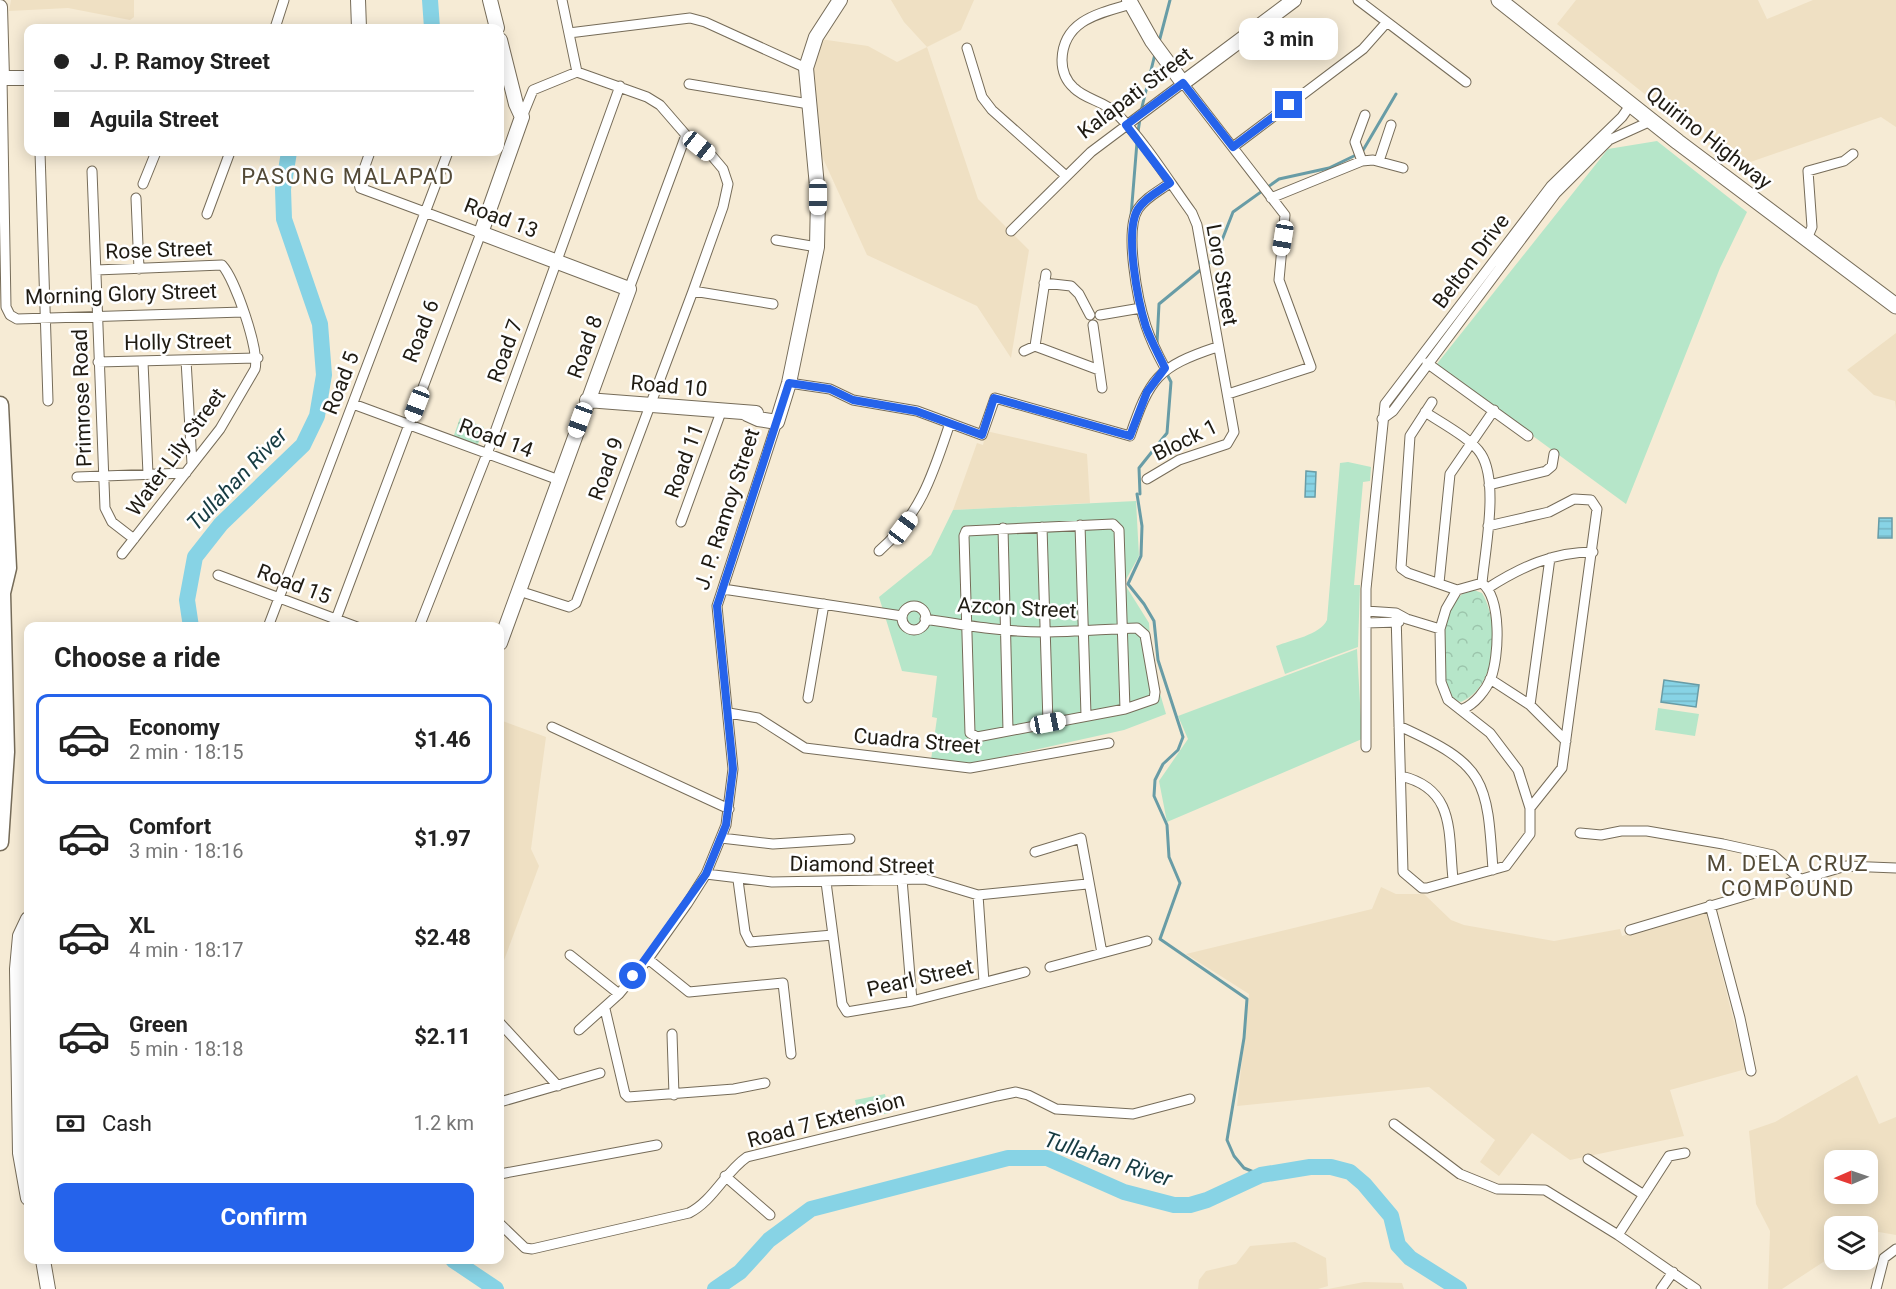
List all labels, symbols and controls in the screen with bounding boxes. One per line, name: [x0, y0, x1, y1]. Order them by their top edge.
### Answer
callout: 3 min: [1240, 18, 1338, 60]
text: 3 min: [1263, 27, 1314, 51]
street label: Kalapati Street: [1073, 42, 1197, 144]
text: J. P. Ramoy Street: [90, 49, 270, 74]
street label: Quirino Highway: [1641, 82, 1777, 194]
route end: [1275, 91, 1302, 118]
text: Aguila Street: [90, 107, 219, 132]
car: [679, 128, 719, 164]
district label: PASONG MALAPAD: [241, 164, 455, 189]
car: [809, 179, 827, 215]
street label: Road 13: [461, 193, 541, 243]
street label: Belton Drive: [1428, 209, 1514, 313]
car: [1271, 219, 1295, 257]
street label: Loro Street: [1201, 222, 1243, 328]
street label: Rose Street: [105, 236, 213, 264]
street label: Morning Glory Street: [25, 279, 217, 309]
street label: Road 6: [398, 296, 444, 366]
street label: Road 8: [563, 312, 607, 382]
street label: Road 7: [483, 316, 527, 386]
street label: Primrose Road: [68, 329, 96, 467]
street label: Holly Street: [124, 329, 232, 355]
street label: Road 5: [318, 348, 364, 418]
street label: Road 10: [630, 371, 708, 401]
street label: Water Lily Street: [122, 383, 230, 521]
car: [402, 384, 432, 424]
car: [565, 400, 595, 440]
street label: Road 14: [456, 414, 536, 463]
street label: Block 1: [1149, 414, 1221, 466]
street label: Road 11: [660, 421, 708, 501]
water label: Tullahan River: [182, 422, 293, 536]
street label: J. P. Ramoy Street: [690, 425, 764, 593]
street label: Road 9: [584, 434, 628, 504]
car: [885, 508, 921, 548]
street label: Road 15: [254, 559, 334, 609]
street label: Azcon Street: [957, 593, 1077, 623]
text: Choose a ride: [54, 642, 220, 674]
car: [1029, 711, 1067, 735]
icon: car: [57, 712, 111, 766]
text: Economy: [129, 715, 220, 740]
street label: Cuadra Street: [853, 723, 982, 759]
text: $1.46: [414, 727, 471, 752]
text: 2 min · 18:15: [129, 740, 244, 764]
icon: car: [57, 811, 111, 865]
text: Comfort: [129, 814, 211, 839]
text: $1.97: [414, 826, 471, 851]
text: 3 min · 18:16: [129, 839, 244, 863]
district label: M. DELA CRUZ COMPOUND: [1707, 851, 1869, 901]
street label: Diamond Street: [789, 852, 935, 878]
icon: car: [57, 910, 111, 964]
text: XL: [129, 913, 155, 938]
text: $2.48: [414, 925, 471, 950]
text: 4 min · 18:17: [129, 938, 244, 962]
street label: Pearl Street: [864, 954, 976, 1002]
route start: [619, 962, 646, 989]
icon: car: [57, 1009, 111, 1063]
text: Green: [129, 1012, 188, 1037]
text: $2.11: [414, 1024, 471, 1049]
text: 5 min · 18:18: [129, 1037, 244, 1061]
street label: Road 7 Extension: [745, 1087, 907, 1153]
icon: cash: [54, 1107, 87, 1140]
text: Cash: [102, 1111, 152, 1136]
text: 1.2 km: [414, 1111, 474, 1135]
water label: Tullahan River: [1041, 1127, 1176, 1192]
north arrow: [1824, 1150, 1878, 1204]
map controls: [1824, 1150, 1878, 1270]
button: Confirm: [54, 1183, 474, 1252]
button: layers: [1824, 1216, 1878, 1270]

